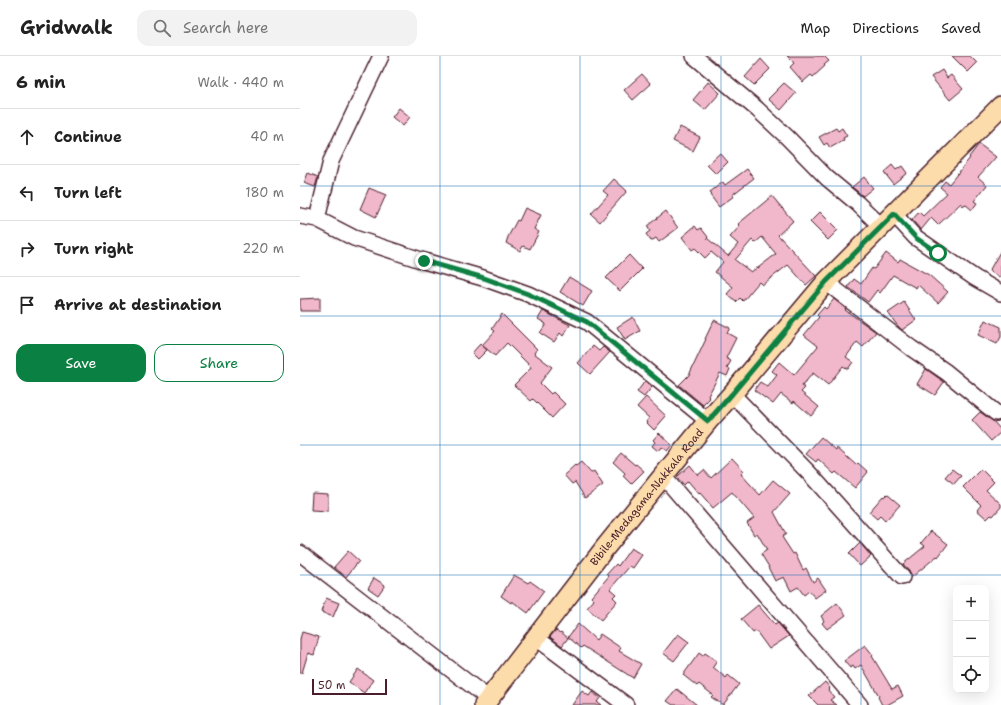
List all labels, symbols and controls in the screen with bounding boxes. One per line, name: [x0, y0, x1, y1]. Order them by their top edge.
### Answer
search box: [137, 10, 417, 46]
text: Gridwalk: [20, 15, 113, 40]
icon: search: [151, 17, 173, 39]
text: Search here: [183, 18, 269, 38]
text: Map: [801, 19, 831, 37]
text: Directions: [853, 19, 919, 37]
text: Saved: [941, 19, 981, 37]
text: 6 min: [16, 71, 66, 93]
text: Walk · 440 m: [198, 74, 284, 91]
icon: ahead: [16, 126, 38, 148]
text: Continue: [54, 127, 122, 147]
text: 40 m: [250, 128, 284, 145]
icon: left: [16, 182, 38, 204]
text: Turn left: [54, 183, 122, 203]
text: 180 m: [245, 184, 284, 201]
icon: right: [16, 238, 38, 260]
text: Turn right: [54, 239, 134, 259]
text: 220 m: [242, 240, 284, 257]
route start: [929, 244, 947, 262]
route end: [415, 252, 433, 270]
icon: arrive: [16, 294, 38, 316]
text: Arrive at destination: [54, 295, 222, 315]
button: Save: [16, 344, 146, 382]
button: Share: [154, 344, 284, 382]
street label: Bibile-Medagama-Nakkala Road: [587, 425, 707, 569]
map controls: [953, 585, 989, 693]
button: +: [953, 585, 989, 621]
button: −: [953, 621, 989, 657]
button: locate: [953, 657, 989, 693]
scale bar: [312, 677, 387, 696]
text: 50 m: [318, 678, 346, 693]

